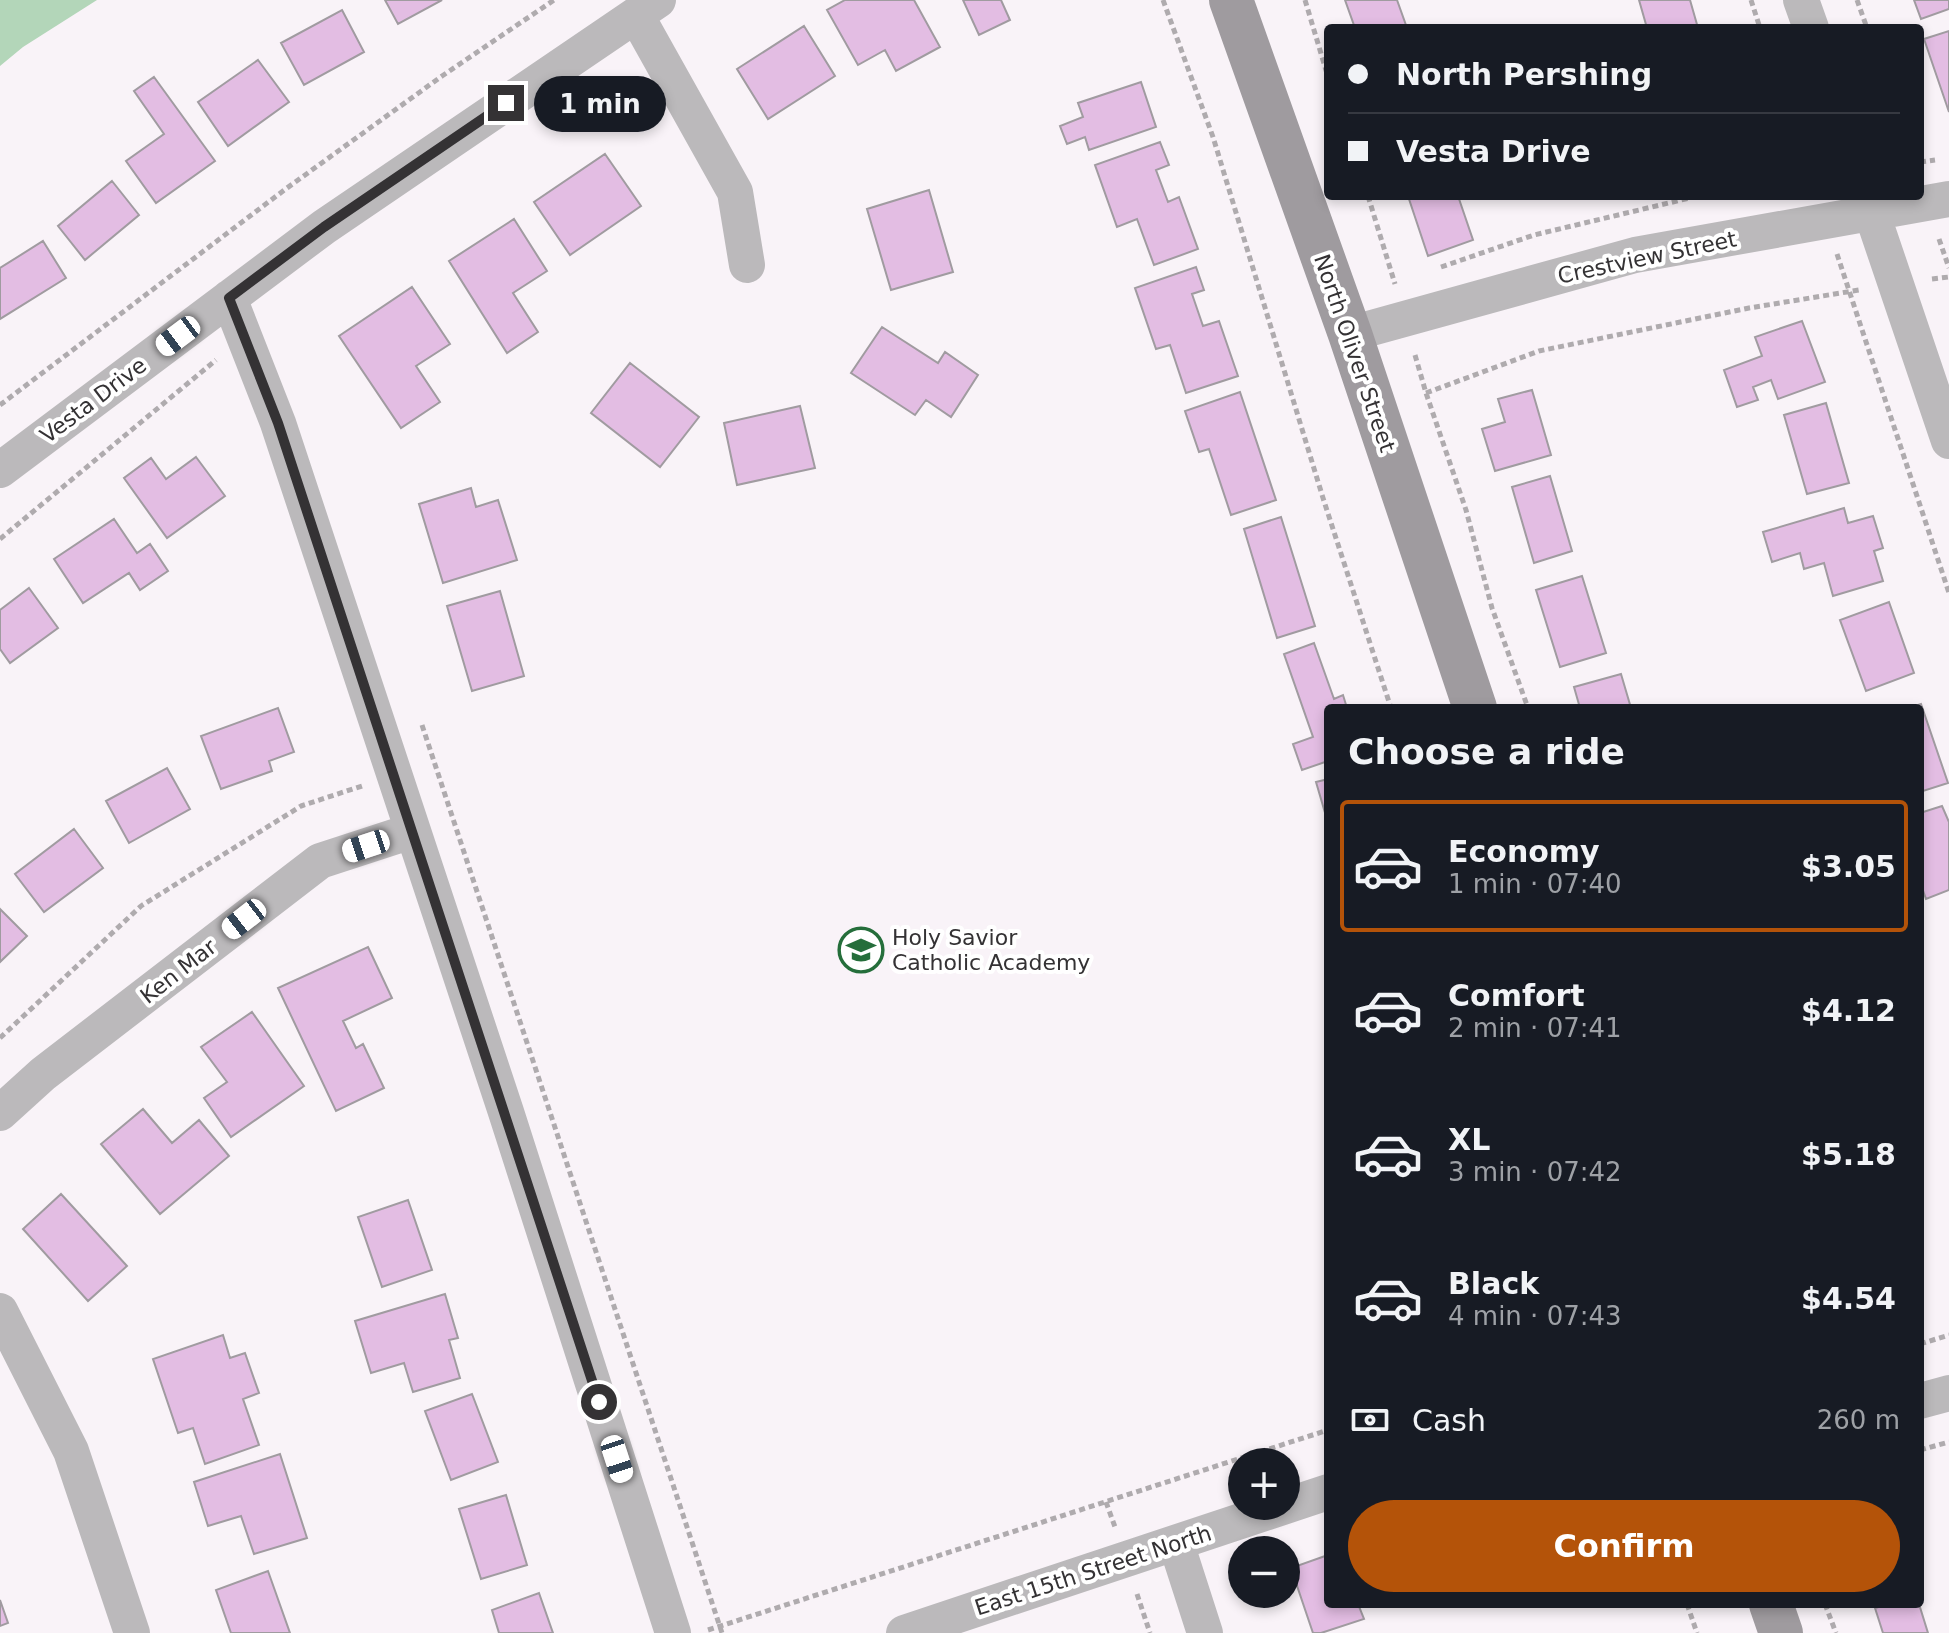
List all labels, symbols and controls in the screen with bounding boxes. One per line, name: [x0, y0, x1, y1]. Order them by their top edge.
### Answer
text: North Pershing: [1396, 57, 1652, 92]
callout: 1 min: [534, 75, 666, 131]
route end: [488, 85, 524, 121]
text: 1 min: [559, 89, 641, 119]
text: Vesta Drive: [1396, 134, 1591, 169]
street label: Crestview Street: [1555, 226, 1739, 289]
street label: North Oliver Street: [1309, 251, 1400, 456]
car: [152, 312, 204, 360]
street label: Vesta Drive: [35, 352, 151, 448]
text: Choose a ride: [1348, 731, 1625, 772]
car: [339, 827, 393, 865]
icon: car: [1352, 830, 1424, 902]
text: Economy: [1448, 834, 1600, 869]
text: $3.05: [1801, 849, 1896, 884]
text: 1 min · 07:40: [1448, 869, 1622, 899]
car: [218, 895, 270, 943]
place label: Holy Savior Catholic Academy: [892, 925, 1090, 975]
school or university icon: Holy Savior Catholic Academy: [837, 926, 885, 974]
street label: Ken Mar: [135, 933, 222, 1009]
icon: car: [1352, 974, 1424, 1046]
text: Comfort: [1448, 978, 1585, 1013]
text: $4.12: [1801, 993, 1896, 1028]
text: 2 min · 07:41: [1448, 1013, 1622, 1043]
icon: car: [1352, 1118, 1424, 1190]
text: XL: [1448, 1122, 1490, 1157]
text: $5.18: [1801, 1137, 1896, 1172]
text: 3 min · 07:42: [1448, 1157, 1622, 1187]
icon: car: [1352, 1262, 1424, 1334]
text: Black: [1448, 1266, 1539, 1301]
text: $4.54: [1801, 1281, 1896, 1316]
text: 4 min · 07:43: [1448, 1301, 1622, 1331]
route start: [581, 1384, 617, 1420]
icon: cash: [1348, 1398, 1392, 1442]
text: Cash: [1412, 1403, 1486, 1438]
text: 260 m: [1817, 1405, 1900, 1435]
car: [598, 1432, 636, 1486]
map controls: [1228, 1448, 1300, 1608]
button: +: [1228, 1448, 1300, 1520]
button: Confirm: [1348, 1500, 1900, 1592]
street label: East 15th Street North: [972, 1520, 1215, 1621]
button: −: [1228, 1536, 1300, 1608]

